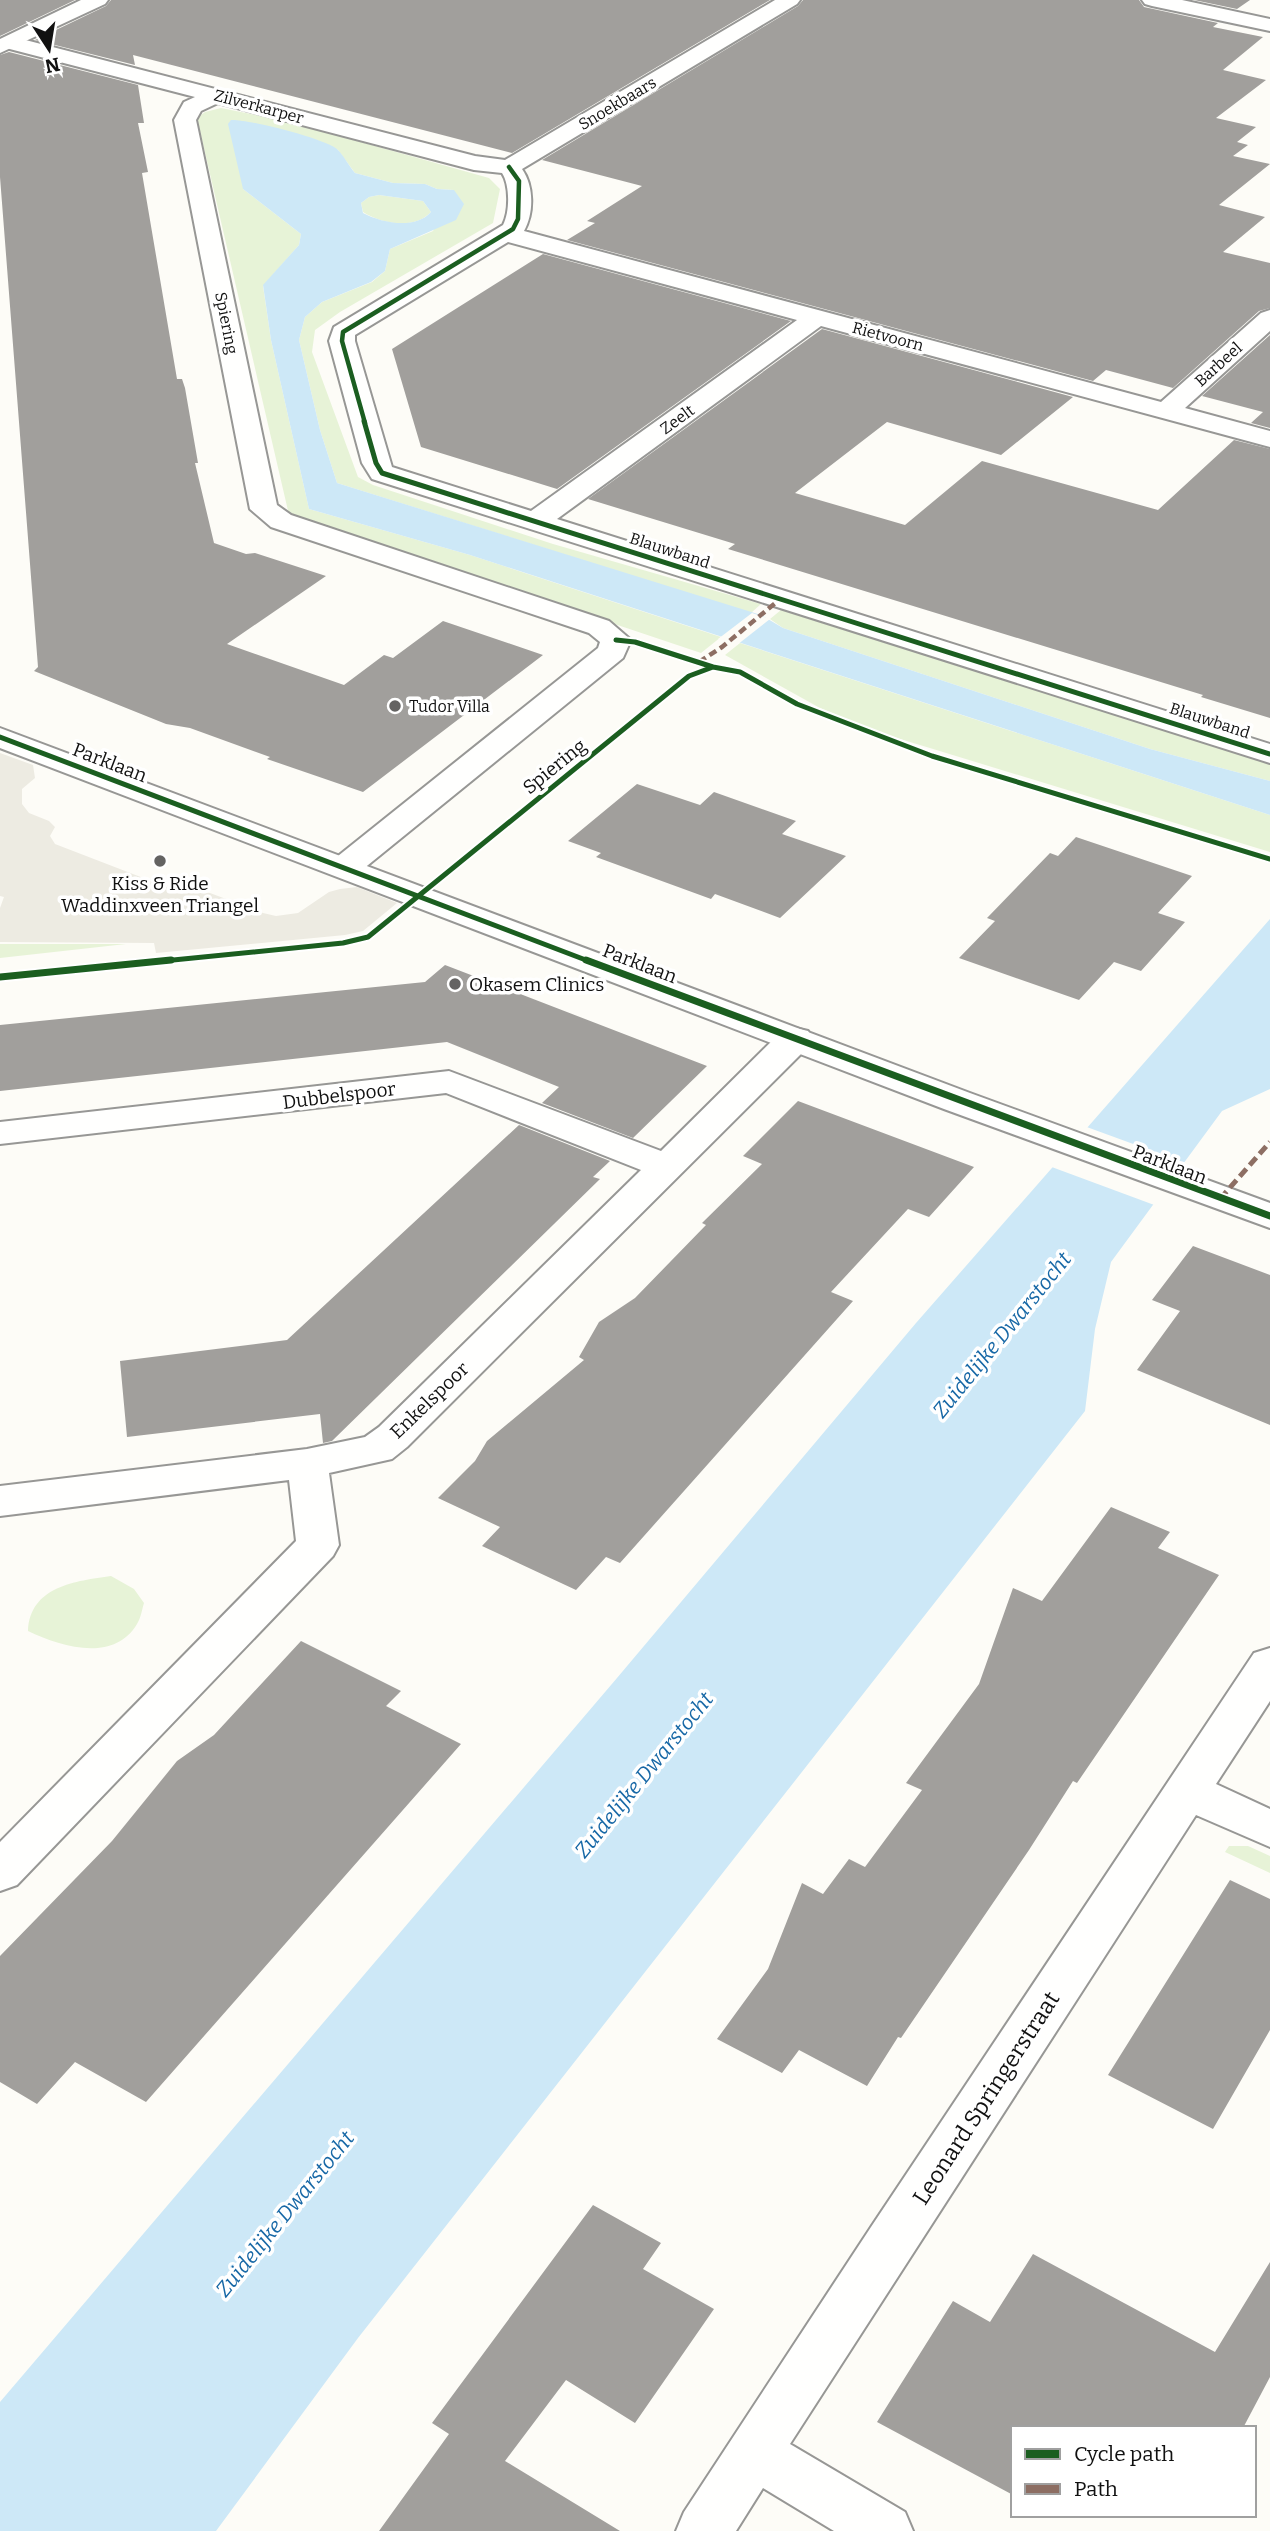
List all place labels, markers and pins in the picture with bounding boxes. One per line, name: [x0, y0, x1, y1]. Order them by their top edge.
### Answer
place label: Tudor Villa: [409, 697, 490, 716]
marker: Tudor Villa: [387, 698, 403, 714]
marker: Kiss & Ride Waddinxveen Triangel: [152, 853, 168, 869]
place label: Kiss & Ride Waddinxveen Triangel: [61, 872, 259, 917]
place label: Okasem Clinics: [469, 973, 604, 996]
marker: Okasem Clinics: [447, 976, 463, 992]

